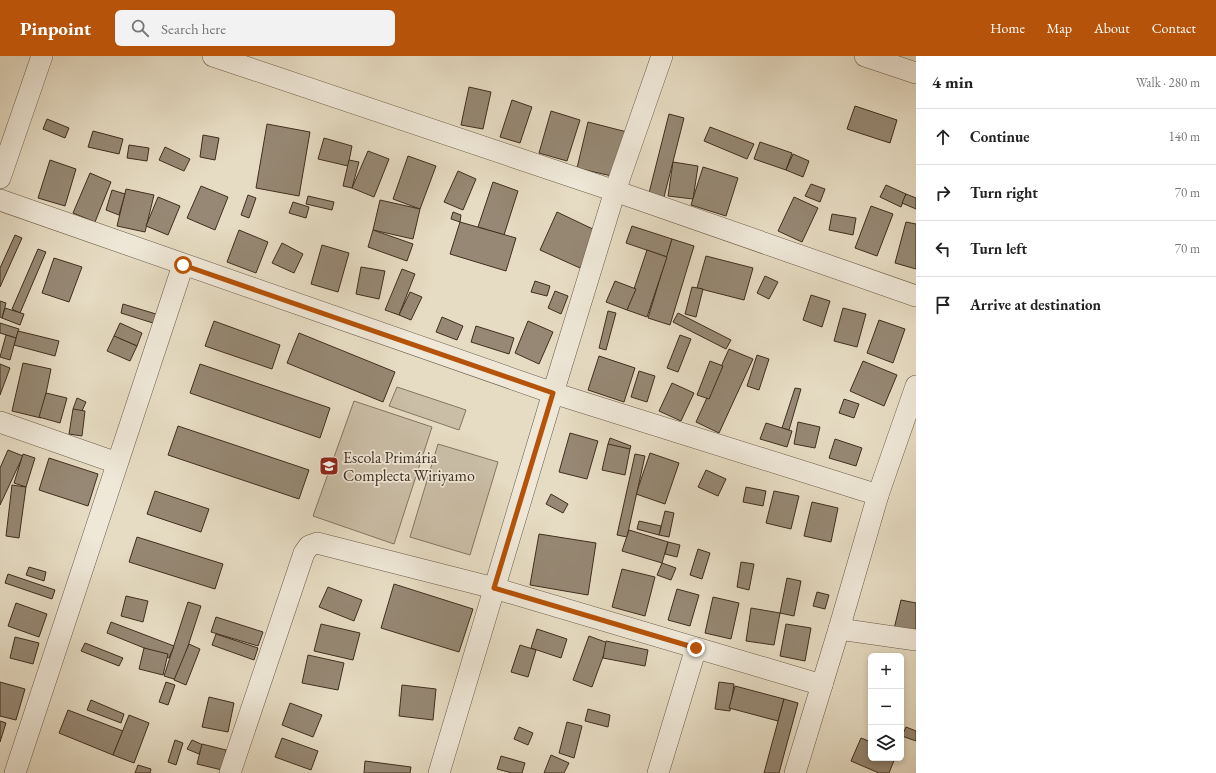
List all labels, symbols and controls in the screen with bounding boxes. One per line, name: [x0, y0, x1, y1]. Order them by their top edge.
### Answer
search box: [115, 10, 395, 46]
text: Pinpoint: [20, 16, 91, 41]
icon: search: [129, 17, 151, 39]
text: Search here: [161, 19, 226, 38]
text: Home: [990, 19, 1025, 37]
text: Map: [1047, 19, 1072, 37]
text: About: [1094, 19, 1130, 37]
text: Contact: [1152, 19, 1196, 37]
text: 4 min: [932, 71, 973, 93]
text: Walk · 280 m: [1136, 74, 1200, 91]
icon: ahead: [932, 126, 954, 148]
text: Continue: [970, 127, 1030, 146]
text: 140 m: [1169, 128, 1200, 145]
icon: right: [932, 182, 954, 204]
text: Turn right: [970, 183, 1038, 202]
text: 70 m: [1175, 184, 1200, 201]
icon: left: [932, 238, 954, 260]
text: Turn left: [970, 239, 1027, 258]
text: 70 m: [1175, 240, 1200, 257]
route start: [174, 256, 192, 274]
icon: arrive: [932, 294, 954, 316]
text: Arrive at destination: [970, 295, 1101, 314]
place label: Escola Primária Complecta Wiriyamo: [343, 447, 475, 486]
school or university icon: Escola Primária Complecta Wiriyamo: [318, 455, 340, 477]
route end: [687, 639, 705, 657]
map controls: [868, 653, 904, 761]
button: +: [868, 653, 904, 689]
button: −: [868, 689, 904, 725]
button: layers: [868, 725, 904, 761]

